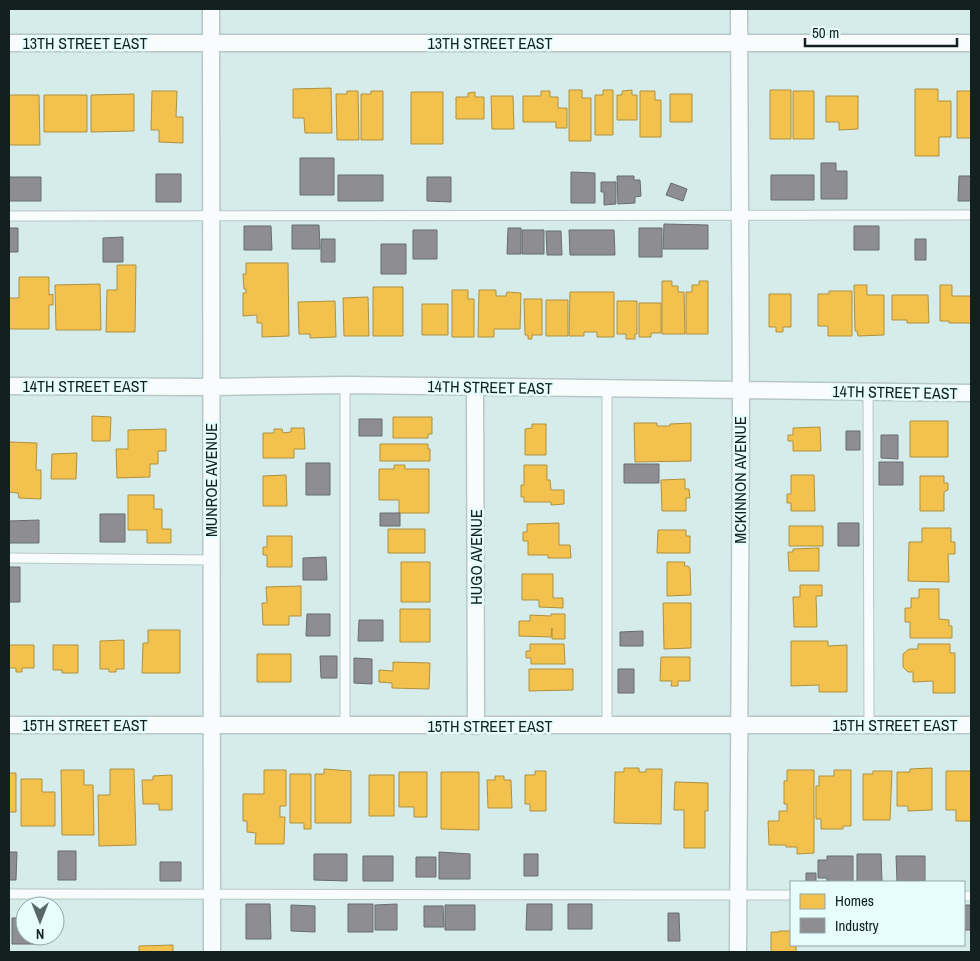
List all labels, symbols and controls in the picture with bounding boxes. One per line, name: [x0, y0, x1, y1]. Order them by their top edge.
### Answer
scale bar: [805, 15, 958, 47]
text: 50 m: [812, 22, 839, 43]
street label: 13TH STREET EAST: [22, 32, 148, 54]
street label: 13TH STREET EAST: [427, 32, 553, 54]
street label: 14TH STREET EAST: [22, 375, 148, 397]
street label: 14TH STREET EAST: [427, 375, 553, 399]
street label: 14TH STREET EAST: [832, 380, 958, 404]
street label: MCKINNON AVENUE: [729, 416, 751, 544]
street label: MUNROE AVENUE: [200, 423, 222, 537]
street label: HUGO AVENUE: [465, 509, 487, 605]
street label: 15TH STREET EAST: [22, 714, 148, 736]
street label: 15TH STREET EAST: [832, 714, 958, 736]
street label: 15TH STREET EAST: [427, 715, 553, 737]
legend: [790, 881, 965, 946]
text: Homes: [835, 890, 874, 911]
north arrow: [15, 896, 65, 946]
text: Industry: [835, 915, 880, 936]
text: N: [36, 925, 44, 943]

